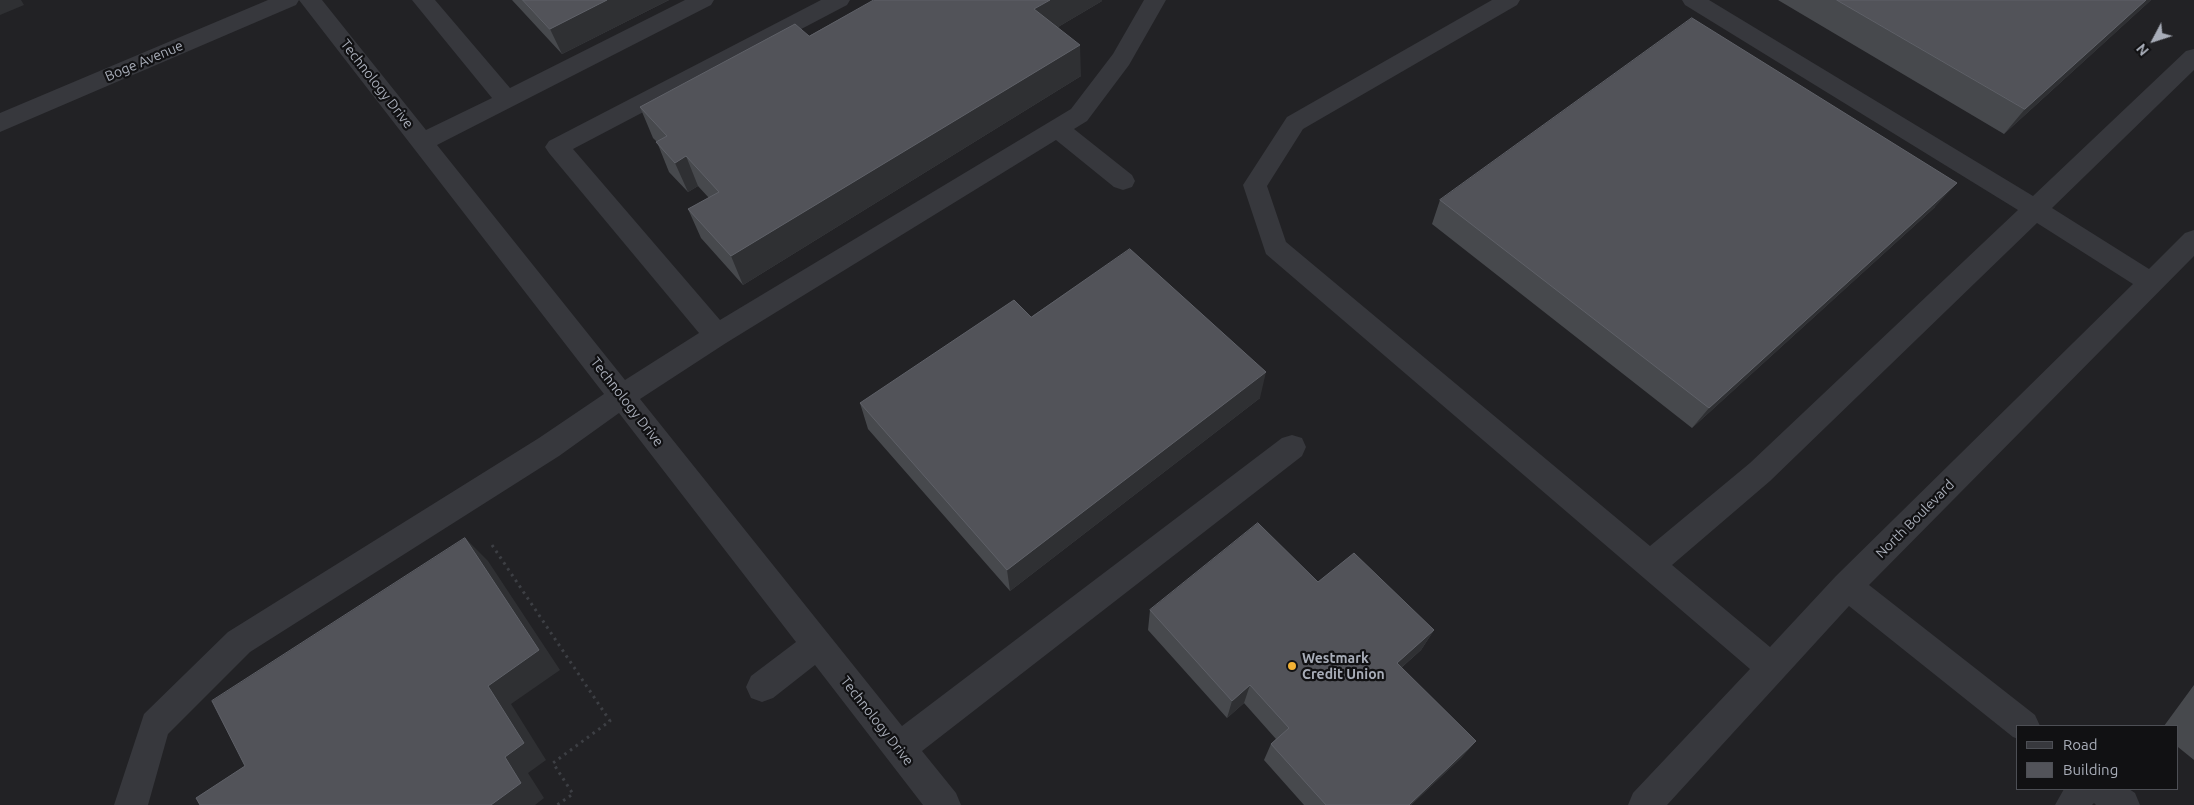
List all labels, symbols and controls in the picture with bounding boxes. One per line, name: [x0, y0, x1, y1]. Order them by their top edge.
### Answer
north arrow: [2129, 15, 2179, 65]
street label: Technology Drive: [337, 36, 417, 132]
street label: Boge Avenue: [102, 37, 186, 85]
text: N: [2133, 41, 2152, 59]
street label: Technology Drive: [587, 354, 667, 450]
street label: North Boulevard: [1872, 476, 1958, 562]
place label: Westmark Credit Union: [1302, 650, 1385, 682]
marker: Westmark Credit Union: [1286, 660, 1298, 672]
street label: Technology Drive: [837, 673, 917, 769]
legend: [2016, 725, 2179, 790]
text: Road: [2063, 736, 2098, 753]
text: Building: [2063, 761, 2118, 778]

